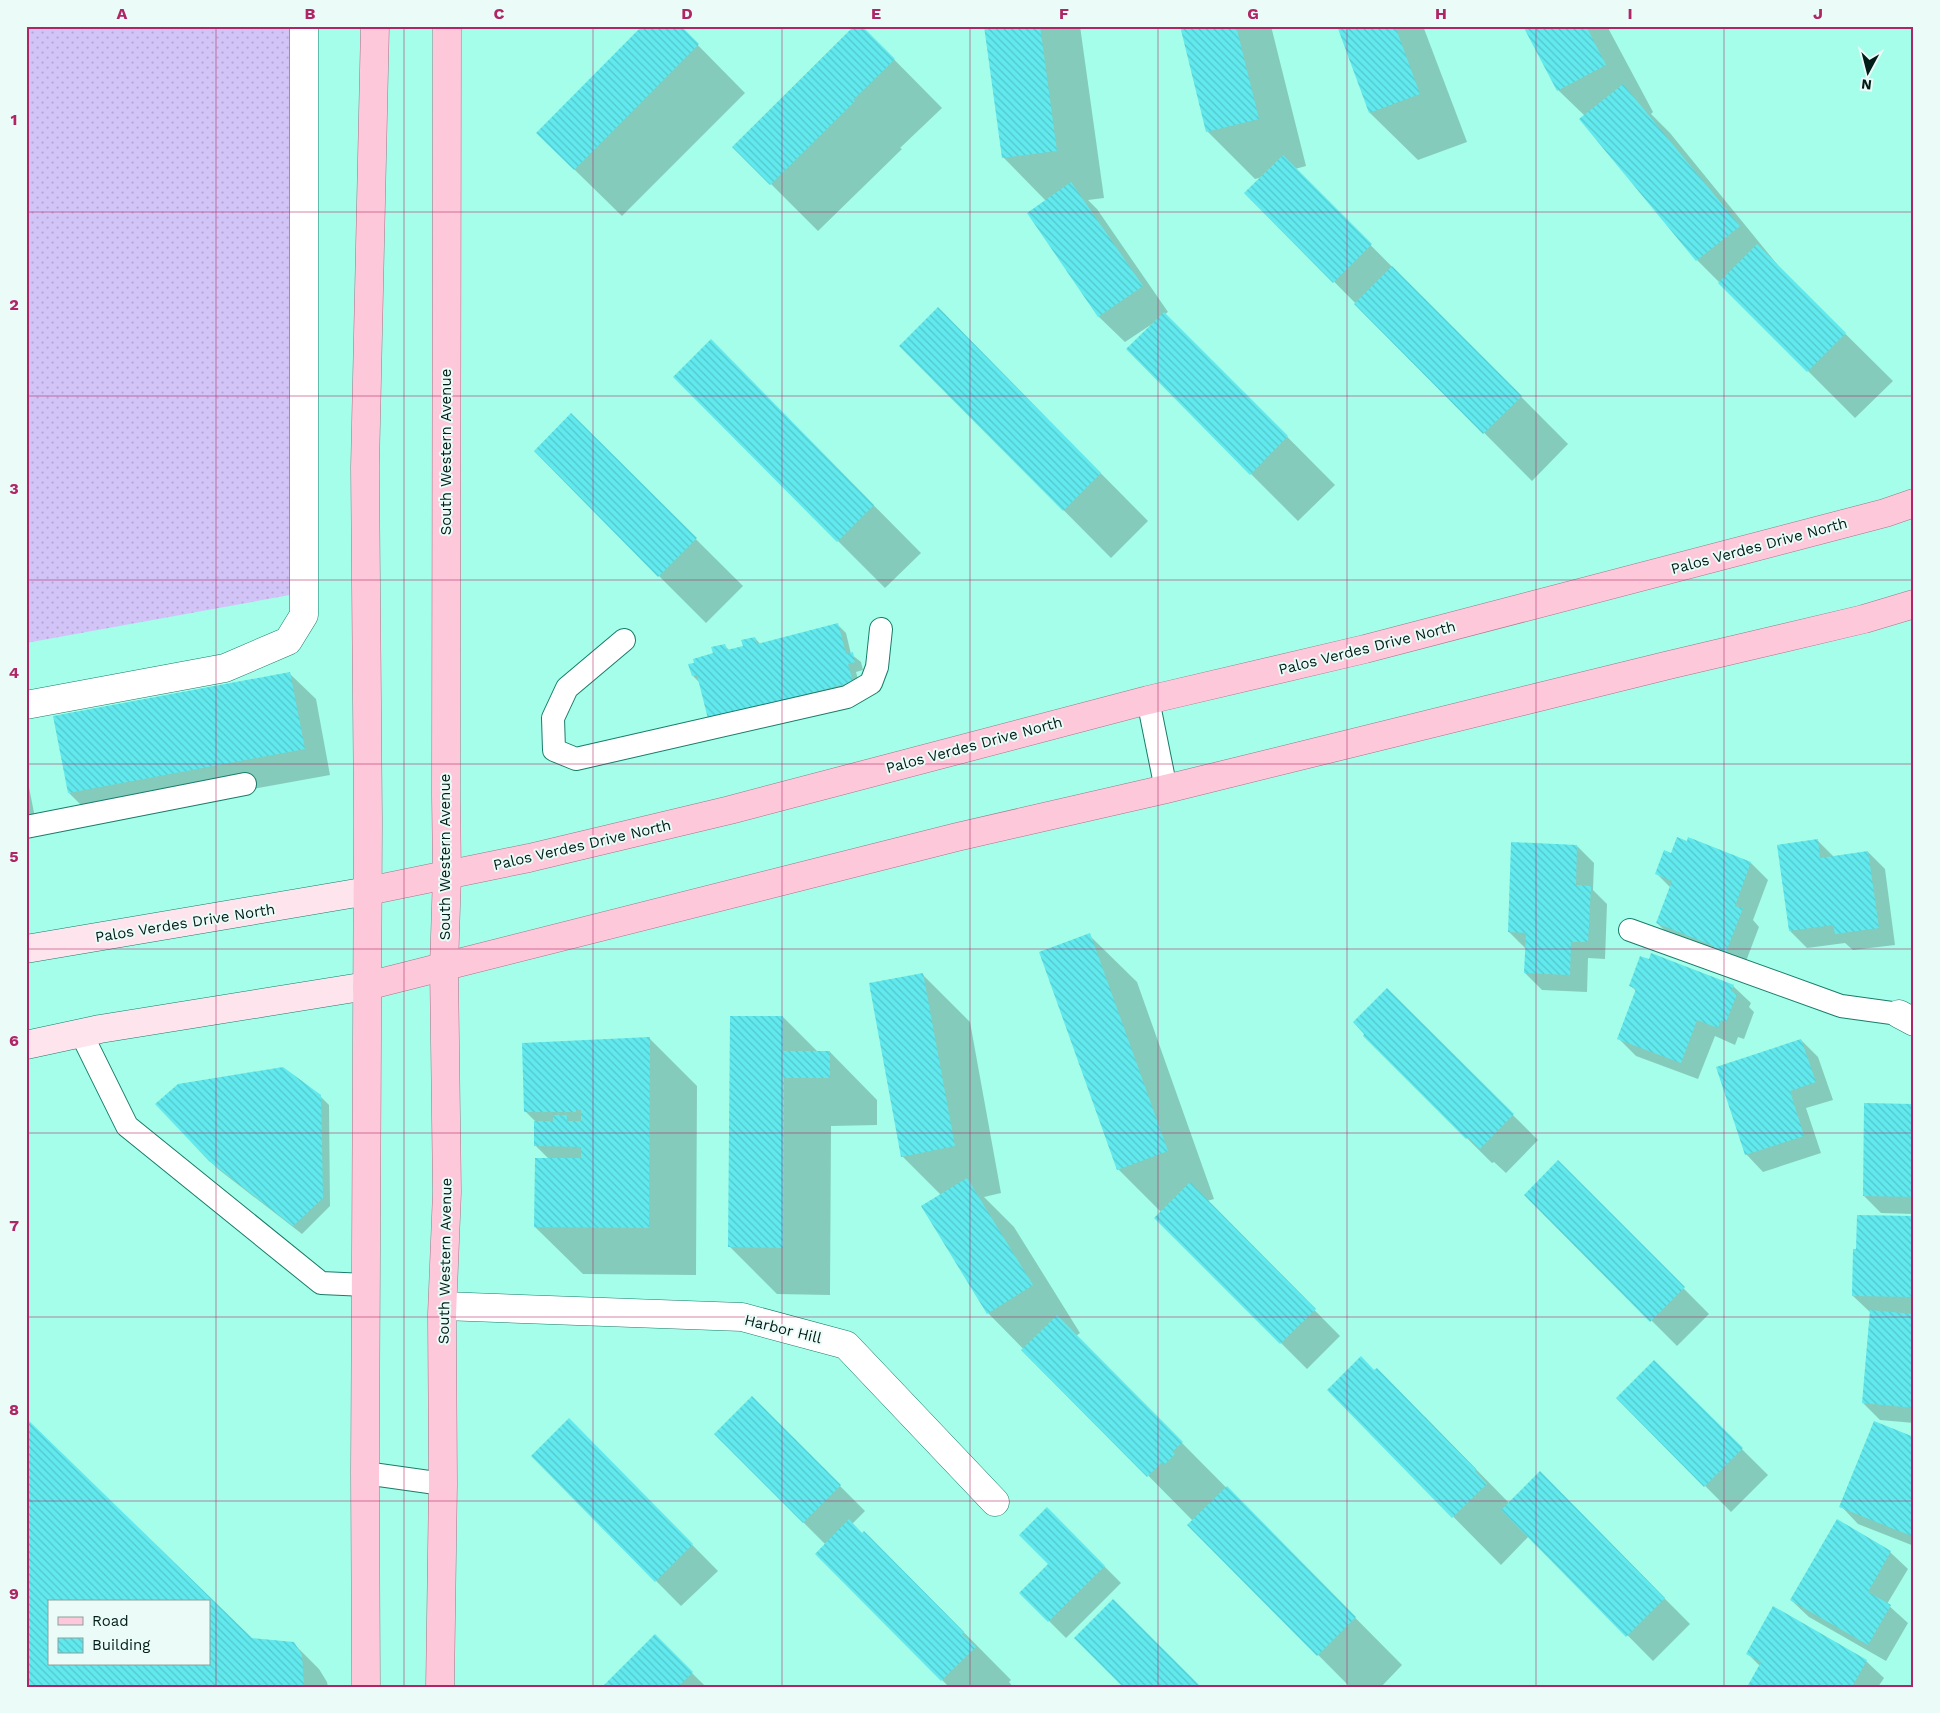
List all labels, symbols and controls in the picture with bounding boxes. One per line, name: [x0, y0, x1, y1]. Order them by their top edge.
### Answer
text: A: [117, 4, 128, 23]
text: B: [305, 4, 316, 23]
text: C: [494, 4, 505, 23]
text: D: [681, 4, 693, 23]
text: E: [871, 4, 881, 23]
text: F: [1059, 4, 1069, 23]
text: G: [1247, 4, 1259, 23]
text: H: [1435, 4, 1447, 23]
text: I: [1627, 4, 1633, 23]
text: J: [1813, 4, 1823, 23]
north arrow: [1842, 48, 1892, 98]
text: N: [1860, 76, 1873, 93]
text: 1: [11, 110, 17, 129]
text: 2: [9, 295, 19, 314]
street label: South Western Avenue: [437, 369, 455, 535]
text: 3: [9, 479, 19, 498]
street label: Palos Verdes Drive North: [1669, 514, 1849, 578]
street label: Palos Verdes Drive North: [1277, 617, 1457, 679]
text: 4: [9, 663, 19, 682]
street label: Palos Verdes Drive North: [884, 713, 1064, 777]
street label: South Western Avenue: [436, 774, 454, 940]
street label: Palos Verdes Drive North: [491, 816, 673, 874]
text: 5: [9, 847, 19, 866]
street label: Palos Verdes Drive North: [94, 900, 276, 946]
text: 6: [9, 1031, 19, 1050]
street label: South Western Avenue: [435, 1178, 455, 1344]
text: 7: [9, 1216, 19, 1235]
street label: Harbor Hill: [742, 1311, 824, 1347]
text: 8: [9, 1400, 19, 1419]
text: 9: [9, 1584, 19, 1603]
legend: [48, 1600, 210, 1666]
text: Road: [92, 1612, 129, 1630]
text: Building: [92, 1636, 150, 1654]

